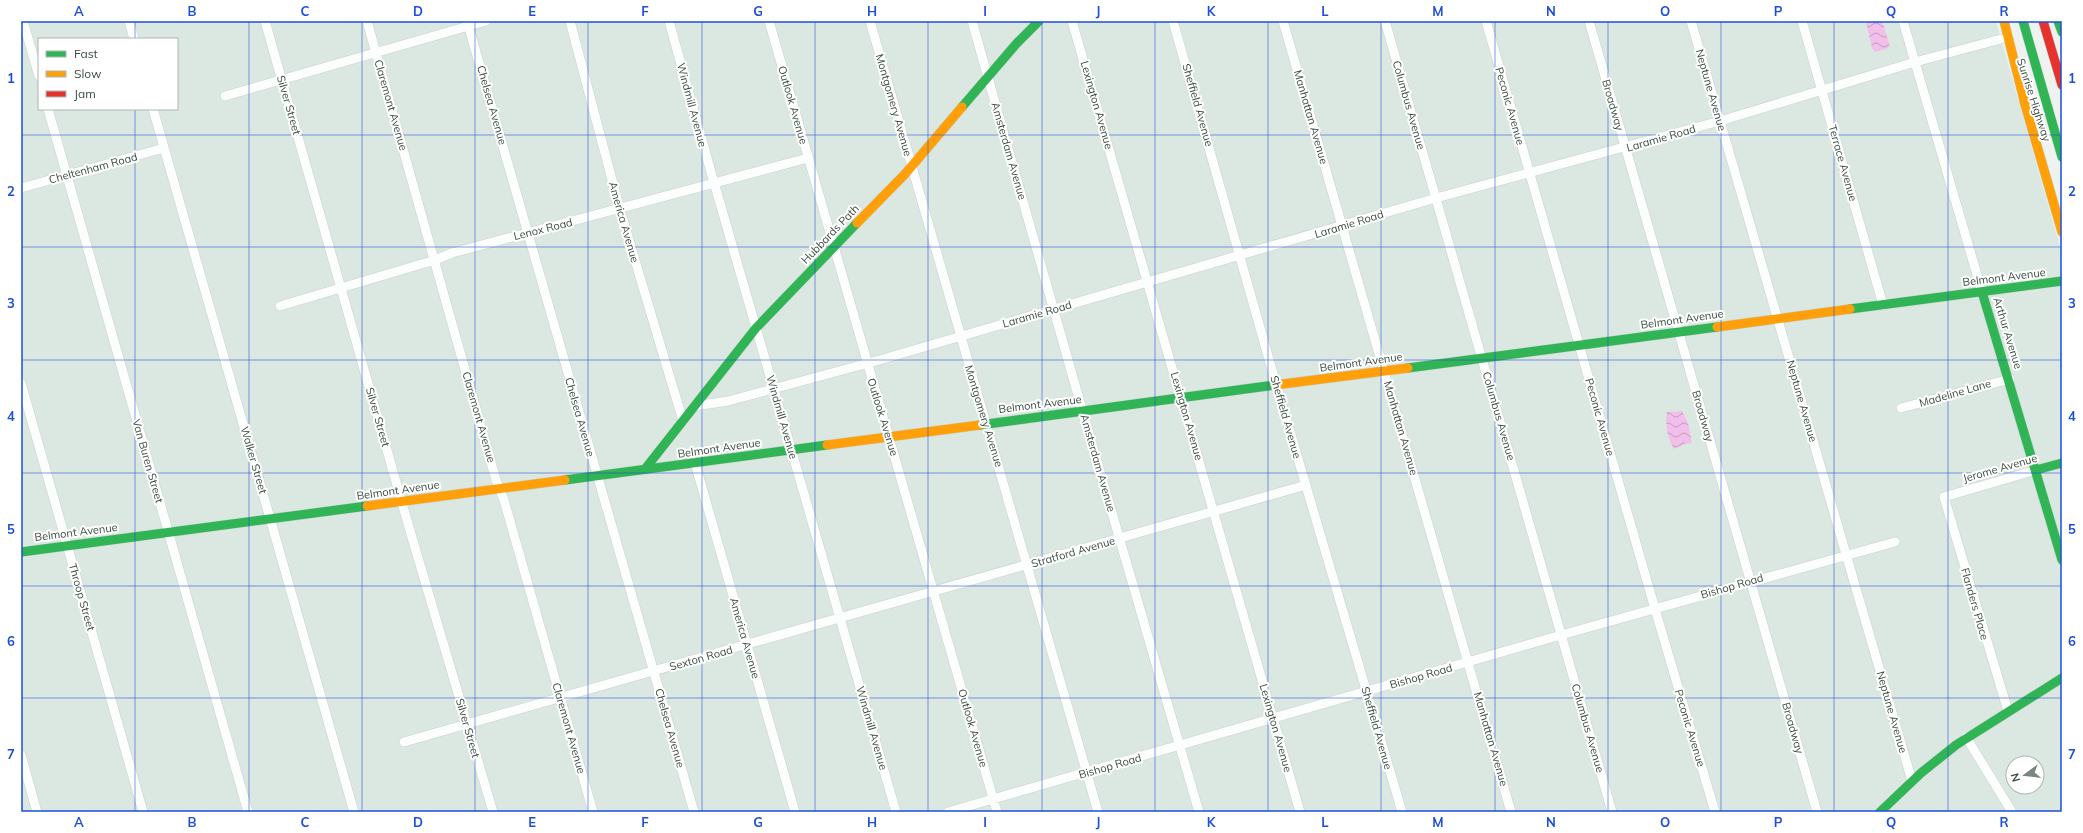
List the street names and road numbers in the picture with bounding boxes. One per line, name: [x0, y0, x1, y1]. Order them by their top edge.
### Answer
street label: Neptune Avenue: [1693, 47, 1729, 133]
street label: Montgomery Avenue: [873, 52, 915, 158]
street label: Sunrise Highway: [2014, 57, 2054, 143]
street label: Claremont Avenue: [371, 58, 411, 152]
street label: Lexington Avenue: [1078, 59, 1116, 151]
street label: Columbus Avenue: [1390, 59, 1428, 151]
street label: Windmill Avenue: [674, 61, 710, 149]
street label: Sheffield Avenue: [1179, 62, 1217, 148]
street label: Chelsea Avenue: [474, 64, 510, 146]
street label: Outlook Avenue: [775, 64, 811, 146]
street label: Peconic Avenue: [1492, 66, 1528, 146]
street label: Manhattan Avenue: [1291, 68, 1331, 166]
street label: Silver Street: [274, 74, 304, 136]
street label: Broadway: [1599, 78, 1627, 132]
street label: Amsterdam Avenue: [988, 101, 1030, 201]
street label: Laramie Road: [1625, 121, 1697, 155]
street label: Terrace Avenue: [1825, 123, 1861, 203]
street label: Cheltenham Road: [47, 149, 139, 187]
street label: America Avenue: [606, 180, 642, 264]
street label: Hubbards Path: [798, 201, 862, 267]
street label: Laramie Road: [1313, 207, 1385, 241]
street label: Lenox Road: [512, 215, 574, 243]
street label: Belmont Avenue: [1962, 265, 2046, 289]
street label: Arthur Avenue: [1990, 295, 2026, 371]
street label: Laramie Road: [1001, 297, 1073, 331]
street label: Belmont Avenue: [1640, 306, 1724, 332]
street label: Belmont Avenue: [1319, 349, 1403, 375]
street label: Neptune Avenue: [1784, 358, 1820, 444]
street label: Montgomery Avenue: [962, 363, 1006, 469]
street label: Claremont Avenue: [459, 370, 499, 464]
street label: Lexington Avenue: [1168, 370, 1206, 462]
street label: Columbus Avenue: [1480, 370, 1518, 462]
street label: Windmill Avenue: [763, 373, 801, 461]
street label: Sheffield Avenue: [1267, 374, 1305, 460]
street label: Chelsea Avenue: [562, 376, 598, 458]
street label: Outlook Avenue: [865, 376, 901, 458]
street label: Madeline Lane: [1917, 376, 1993, 410]
street label: Peconic Avenue: [1582, 377, 1618, 457]
street label: Manhattan Avenue: [1381, 379, 1421, 477]
street label: Silver Street: [363, 386, 393, 448]
street label: Broadway: [1689, 389, 1717, 443]
street label: Belmont Avenue: [998, 392, 1082, 416]
street label: Amsterdam Avenue: [1077, 413, 1119, 513]
street label: Van Buren Street: [129, 418, 167, 505]
street label: Walker Street: [238, 425, 270, 496]
street label: Belmont Avenue: [677, 435, 761, 461]
street label: Jerome Avenue: [1961, 451, 2039, 485]
street label: Belmont Avenue: [356, 477, 440, 503]
street label: Belmont Avenue: [34, 520, 118, 544]
street label: Stratford Avenue: [1029, 533, 1117, 571]
street label: Throop Street: [66, 562, 98, 632]
street label: Flanders Place: [1958, 566, 1992, 642]
street label: Bishop Road: [1699, 570, 1765, 602]
street label: America Avenue: [727, 596, 763, 680]
street label: Sexton Road: [668, 642, 734, 674]
street label: Bishop Road: [1388, 660, 1454, 692]
street label: Neptune Avenue: [1874, 669, 1910, 755]
street label: Claremont Avenue: [549, 681, 589, 775]
street label: Lexington Avenue: [1257, 682, 1295, 774]
street label: Columbus Avenue: [1569, 682, 1607, 774]
street label: Windmill Avenue: [853, 684, 891, 772]
street label: Sheffield Avenue: [1358, 685, 1396, 771]
street label: Chelsea Avenue: [652, 687, 688, 769]
street label: Outlook Avenue: [955, 687, 991, 769]
street label: Peconic Avenue: [1672, 688, 1708, 768]
street label: Manhattan Avenue: [1471, 690, 1511, 788]
street label: Silver Street: [453, 697, 483, 759]
street label: Broadway: [1779, 701, 1807, 755]
street label: Bishop Road: [1077, 750, 1143, 782]

